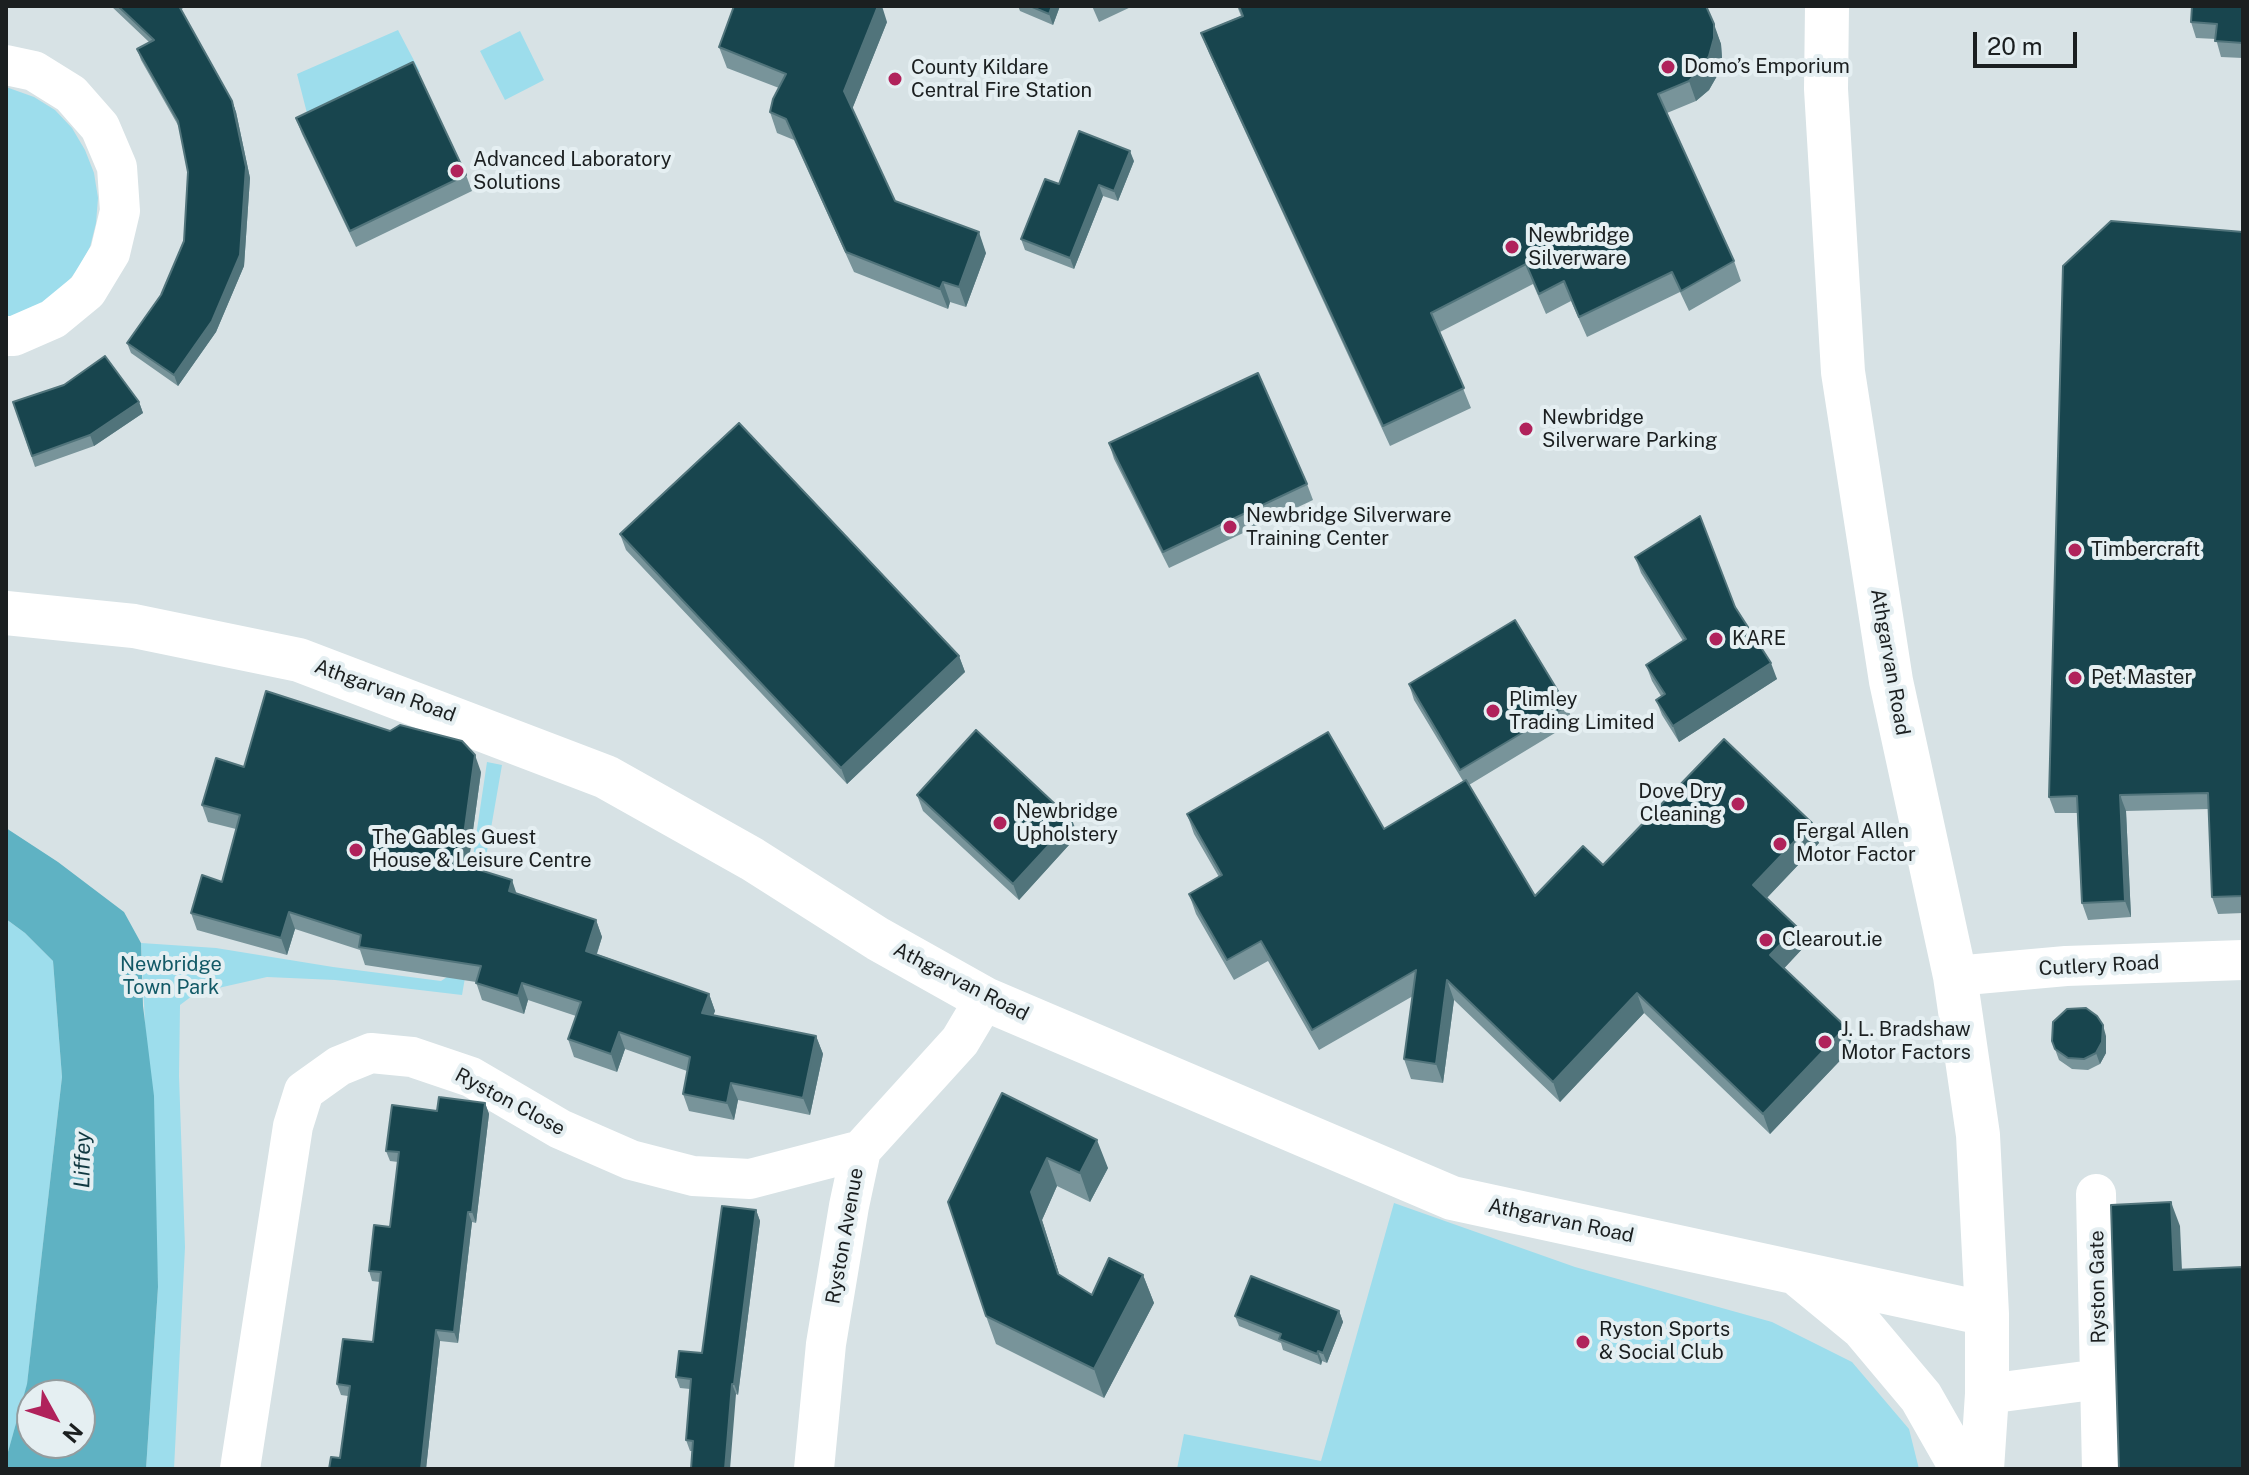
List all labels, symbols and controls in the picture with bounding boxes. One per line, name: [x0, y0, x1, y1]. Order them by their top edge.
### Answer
scale bar: [1977, 16, 2081, 66]
text: 20 m: [1987, 32, 2043, 60]
place label: Domo’s Emporium: [1684, 55, 1850, 79]
place label: County Kildare Central Fire Station: [911, 56, 1092, 103]
marker: Domo’s Emporium: [1659, 58, 1677, 76]
marker: County Kildare Central Fire Station: [886, 70, 904, 88]
place label: Advanced Laboratory Solutions: [473, 148, 671, 195]
marker: Advanced Laboratory Solutions: [448, 162, 466, 180]
place label: Newbridge Silverware: [1528, 224, 1630, 271]
marker: Newbridge Silverware: [1503, 238, 1521, 256]
place label: Newbridge Silverware Parking: [1542, 406, 1717, 453]
marker: Newbridge Silverware Parking: [1517, 420, 1535, 438]
place label: Newbridge Silverware Training Center: [1246, 504, 1451, 551]
marker: Newbridge Silverware Training Center: [1221, 518, 1239, 536]
place label: Timbercraft: [2091, 538, 2200, 562]
marker: Timbercraft: [2066, 541, 2084, 559]
street label: Athgarvan Road: [1865, 587, 1915, 737]
place label: KARE: [1732, 627, 1786, 651]
marker: KARE: [1707, 630, 1725, 648]
street label: Athgarvan Road: [311, 654, 459, 728]
place label: Pet Master: [2091, 666, 2192, 690]
marker: Pet Master: [2066, 669, 2084, 687]
place label: Plimley Trading Limited: [1509, 688, 1654, 735]
marker: Plimley Trading Limited: [1484, 702, 1502, 720]
place label: Dove Dry Cleaning: [1638, 780, 1722, 827]
marker: Dove Dry Cleaning: [1729, 795, 1747, 813]
place label: Newbridge Upholstery: [1016, 800, 1118, 847]
marker: Newbridge Upholstery: [991, 814, 1009, 832]
place label: Fergal Allen Motor Factor: [1796, 820, 1916, 867]
place label: The Gables Guest House & Leisure Centre: [372, 826, 591, 873]
marker: Fergal Allen Motor Factor: [1771, 835, 1789, 853]
marker: The Gables Guest House & Leisure Centre: [347, 841, 365, 859]
place label: Clearout.ie: [1782, 928, 1883, 952]
marker: Clearout.ie: [1757, 931, 1775, 949]
street label: Athgarvan Road: [889, 938, 1033, 1026]
street label: Cutlery Road: [2038, 951, 2160, 981]
park label: Newbridge Town Park: [120, 953, 222, 1000]
place label: J. L. Bradshaw Motor Factors: [1841, 1018, 1971, 1065]
marker: J. L. Bradshaw Motor Factors: [1816, 1033, 1834, 1051]
street label: Ryston Close: [451, 1063, 569, 1141]
water label: Liffey: [69, 1131, 97, 1189]
street label: Ryston Avenue: [821, 1166, 869, 1306]
street label: Athgarvan Road: [1486, 1194, 1636, 1248]
street label: Ryston Gate: [2085, 1230, 2111, 1344]
place label: Ryston Sports & Social Club: [1599, 1318, 1730, 1365]
marker: Ryston Sports & Social Club: [1574, 1333, 1592, 1351]
north arrow: [16, 1379, 96, 1459]
text: N: [57, 1418, 88, 1448]

